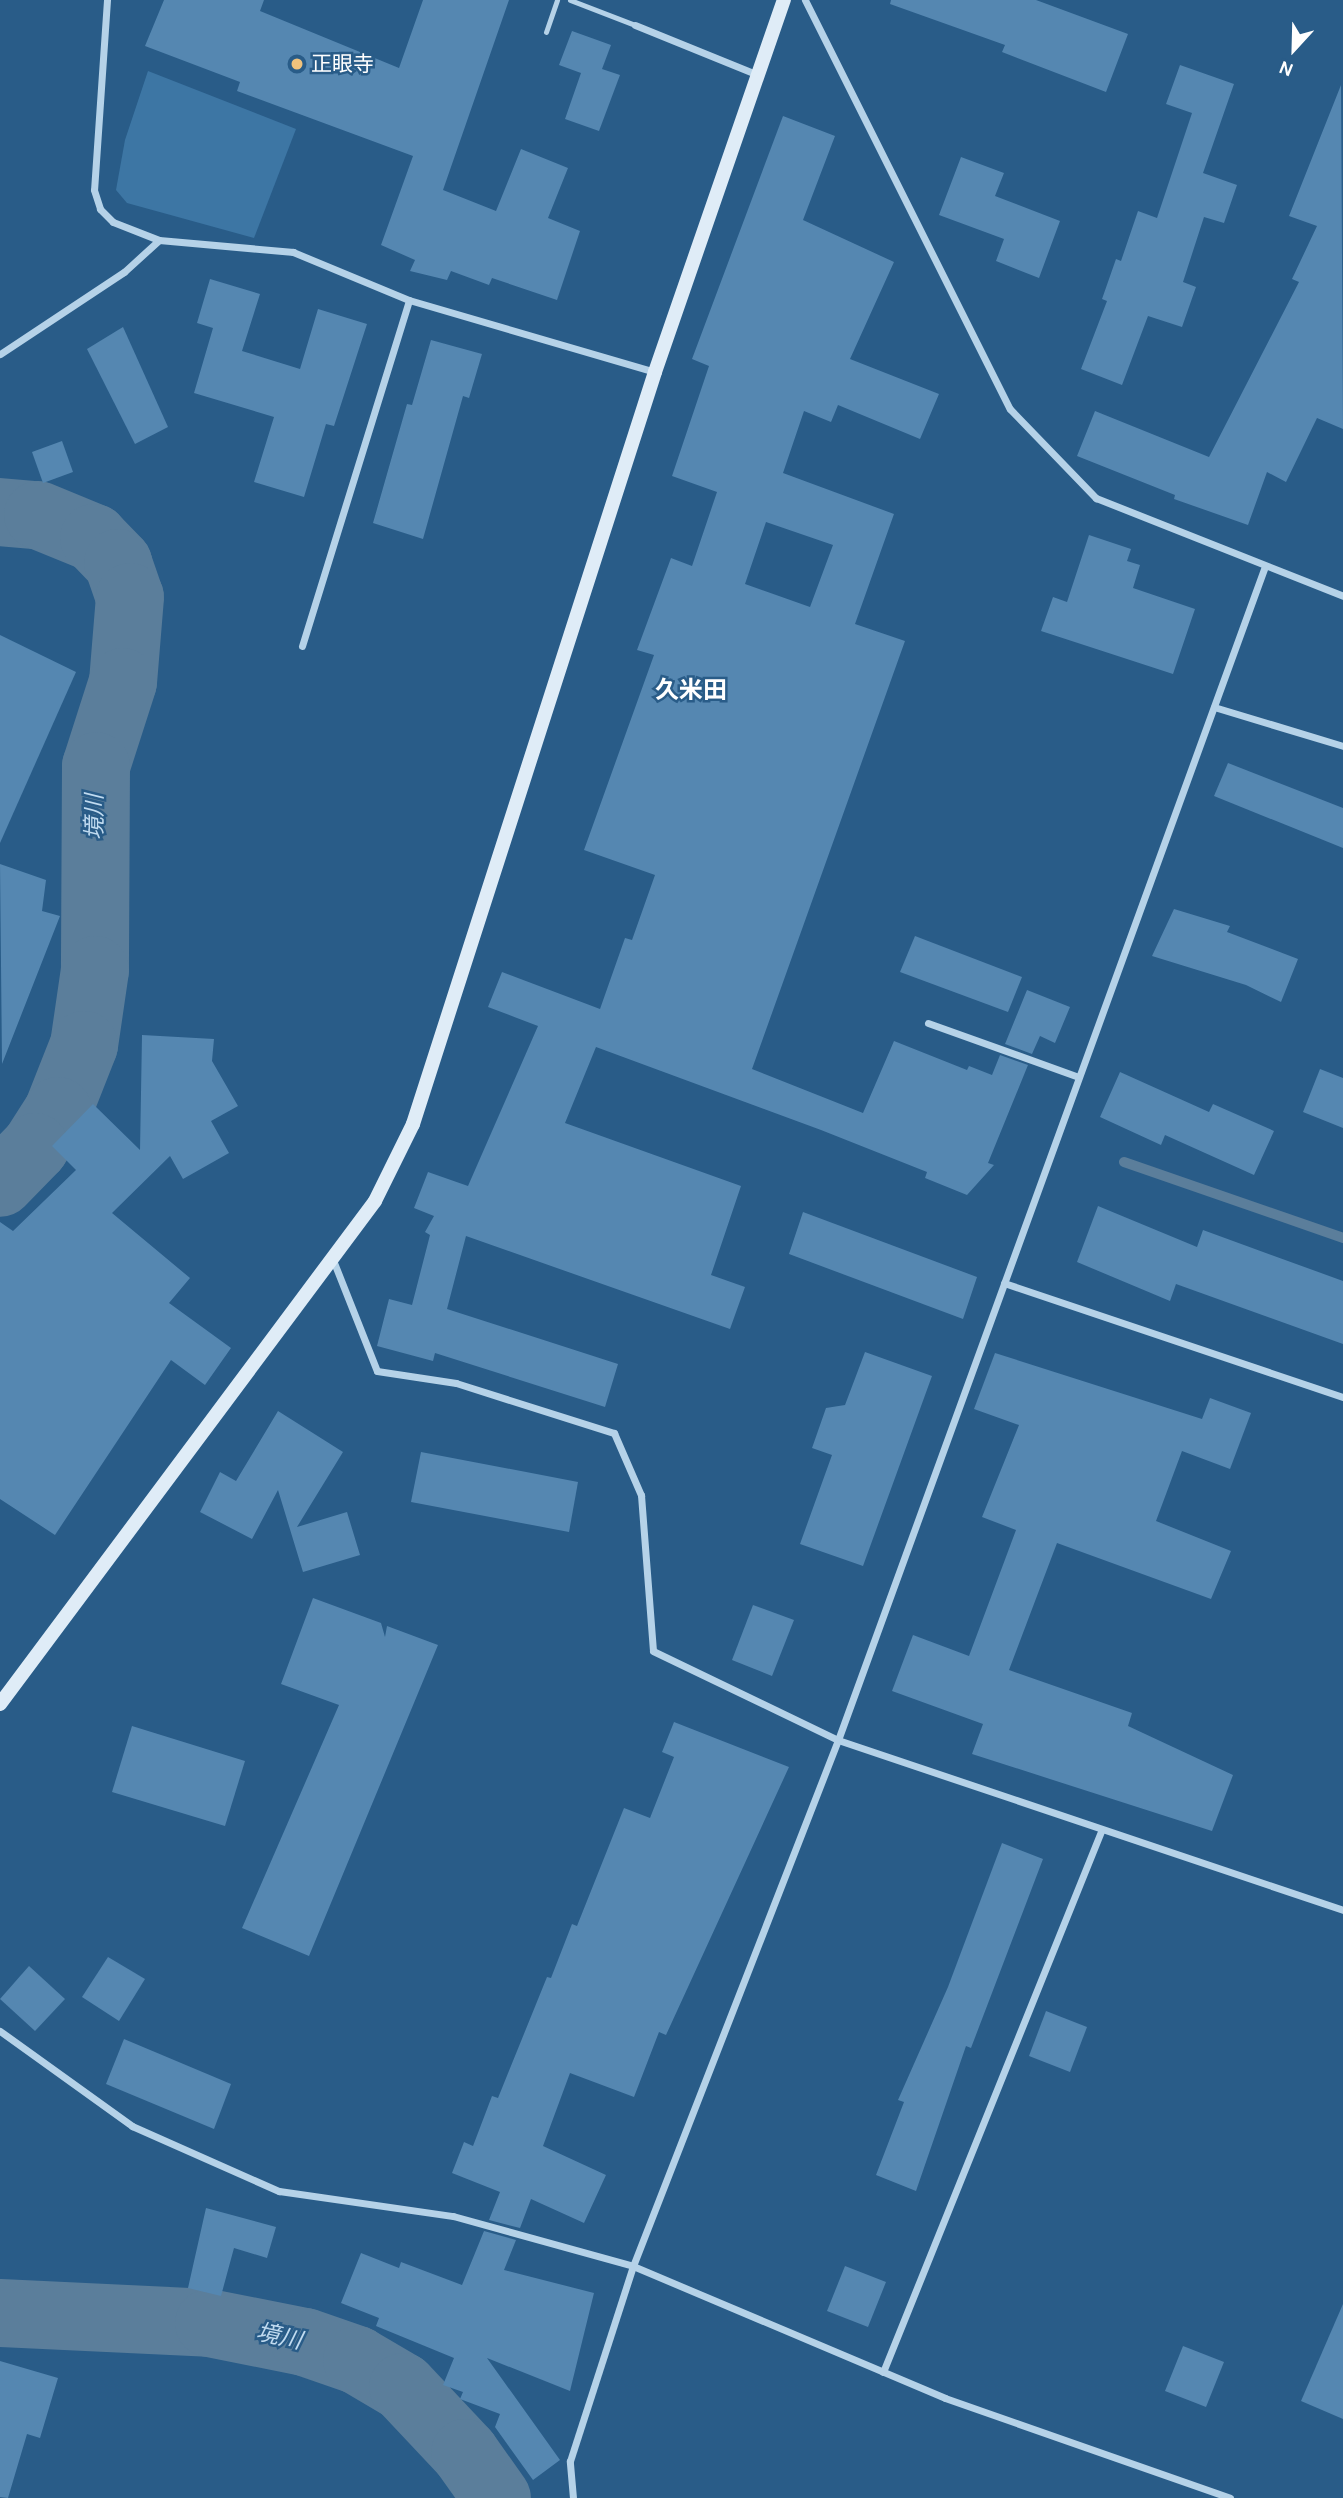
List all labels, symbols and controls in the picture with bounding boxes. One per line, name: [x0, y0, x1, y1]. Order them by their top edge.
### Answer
north arrow: [1259, 14, 1329, 84]
place label: 正眼寺: [311, 51, 374, 77]
marker: 正眼寺: [289, 56, 305, 72]
text: N: [1276, 56, 1297, 81]
district label: 久米田: [655, 677, 727, 705]
water label: 境川: [81, 794, 109, 840]
water label: 境川: [254, 2319, 304, 2355]

